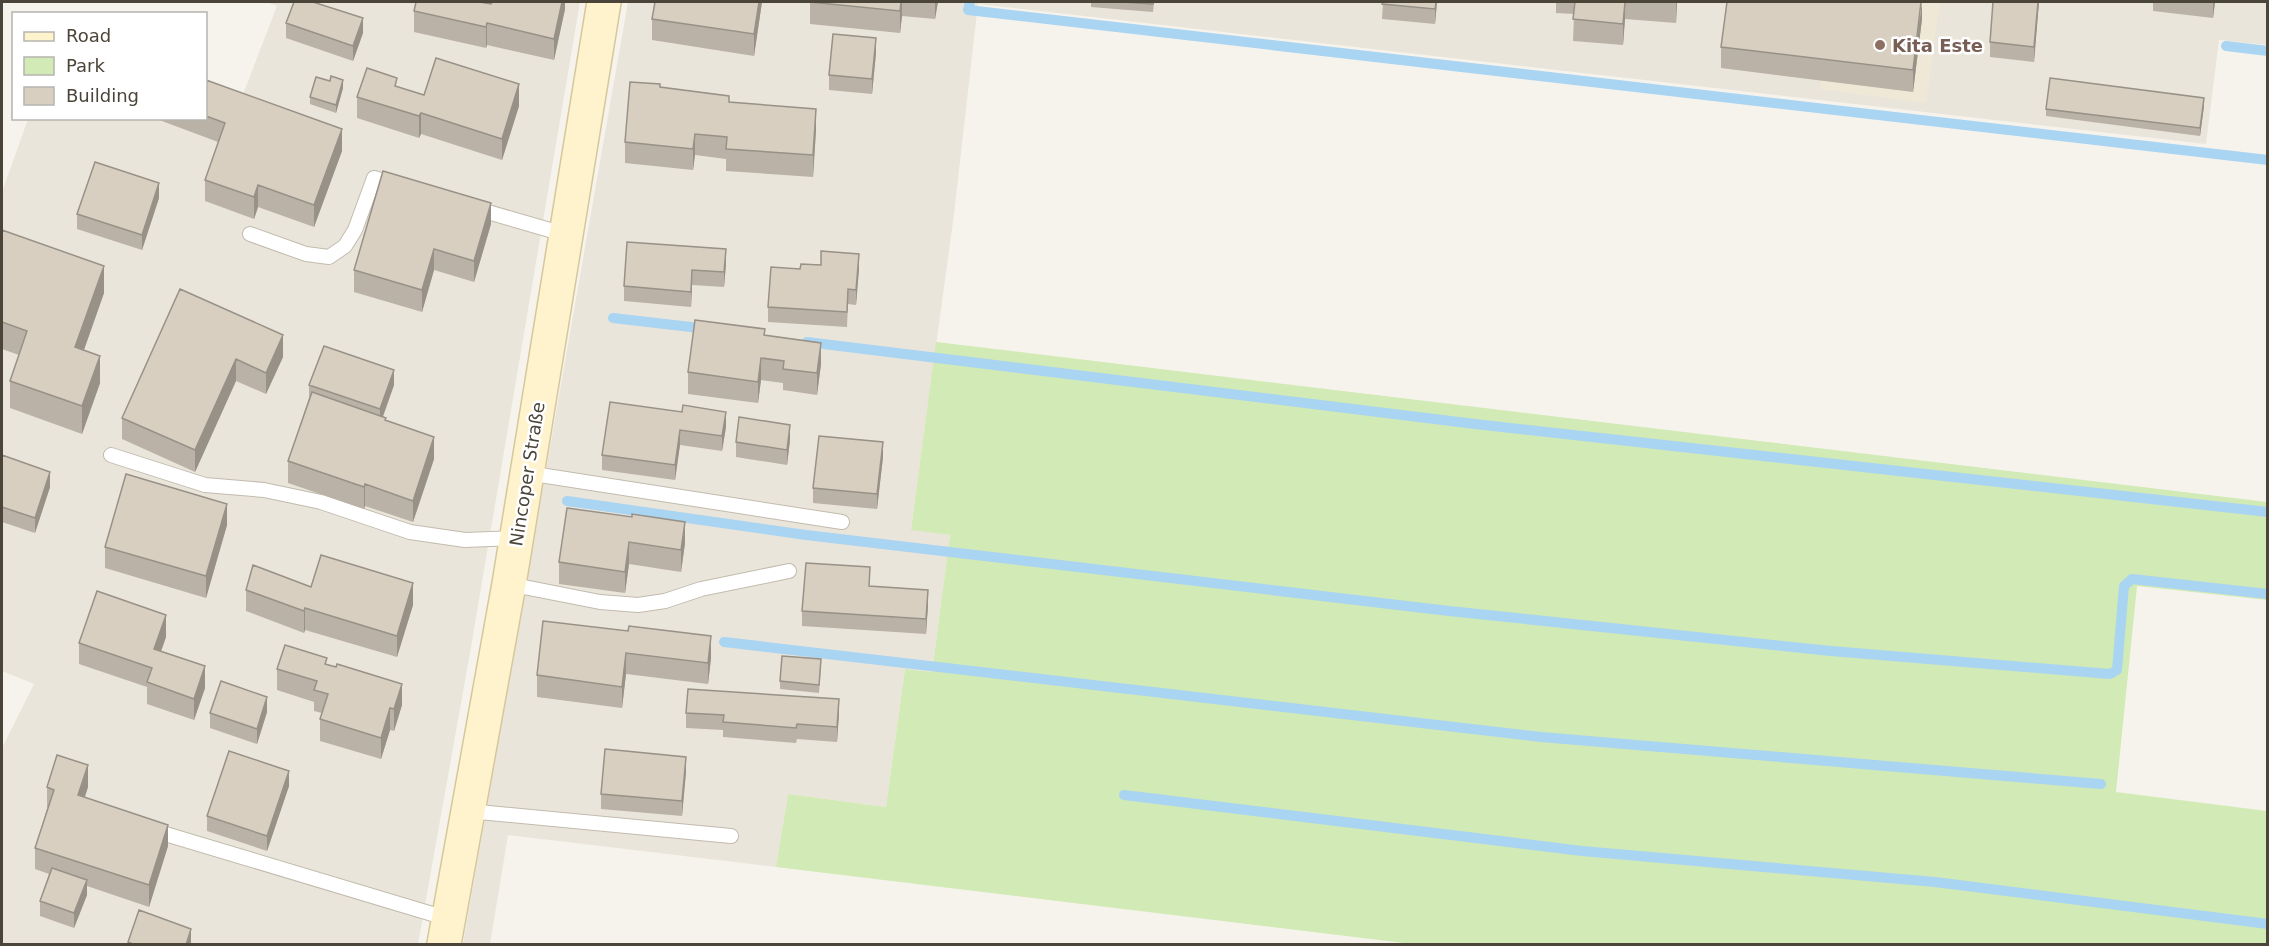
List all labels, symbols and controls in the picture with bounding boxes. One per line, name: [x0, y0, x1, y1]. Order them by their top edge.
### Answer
legend: [12, 12, 207, 120]
text: Road: [66, 25, 111, 46]
place label: Kita Este: [1892, 35, 1983, 56]
marker: Kita Este: [1873, 38, 1887, 52]
text: Park: [66, 55, 105, 76]
text: Building: [66, 85, 139, 106]
street label: Nincoper Straße: [505, 400, 549, 548]

